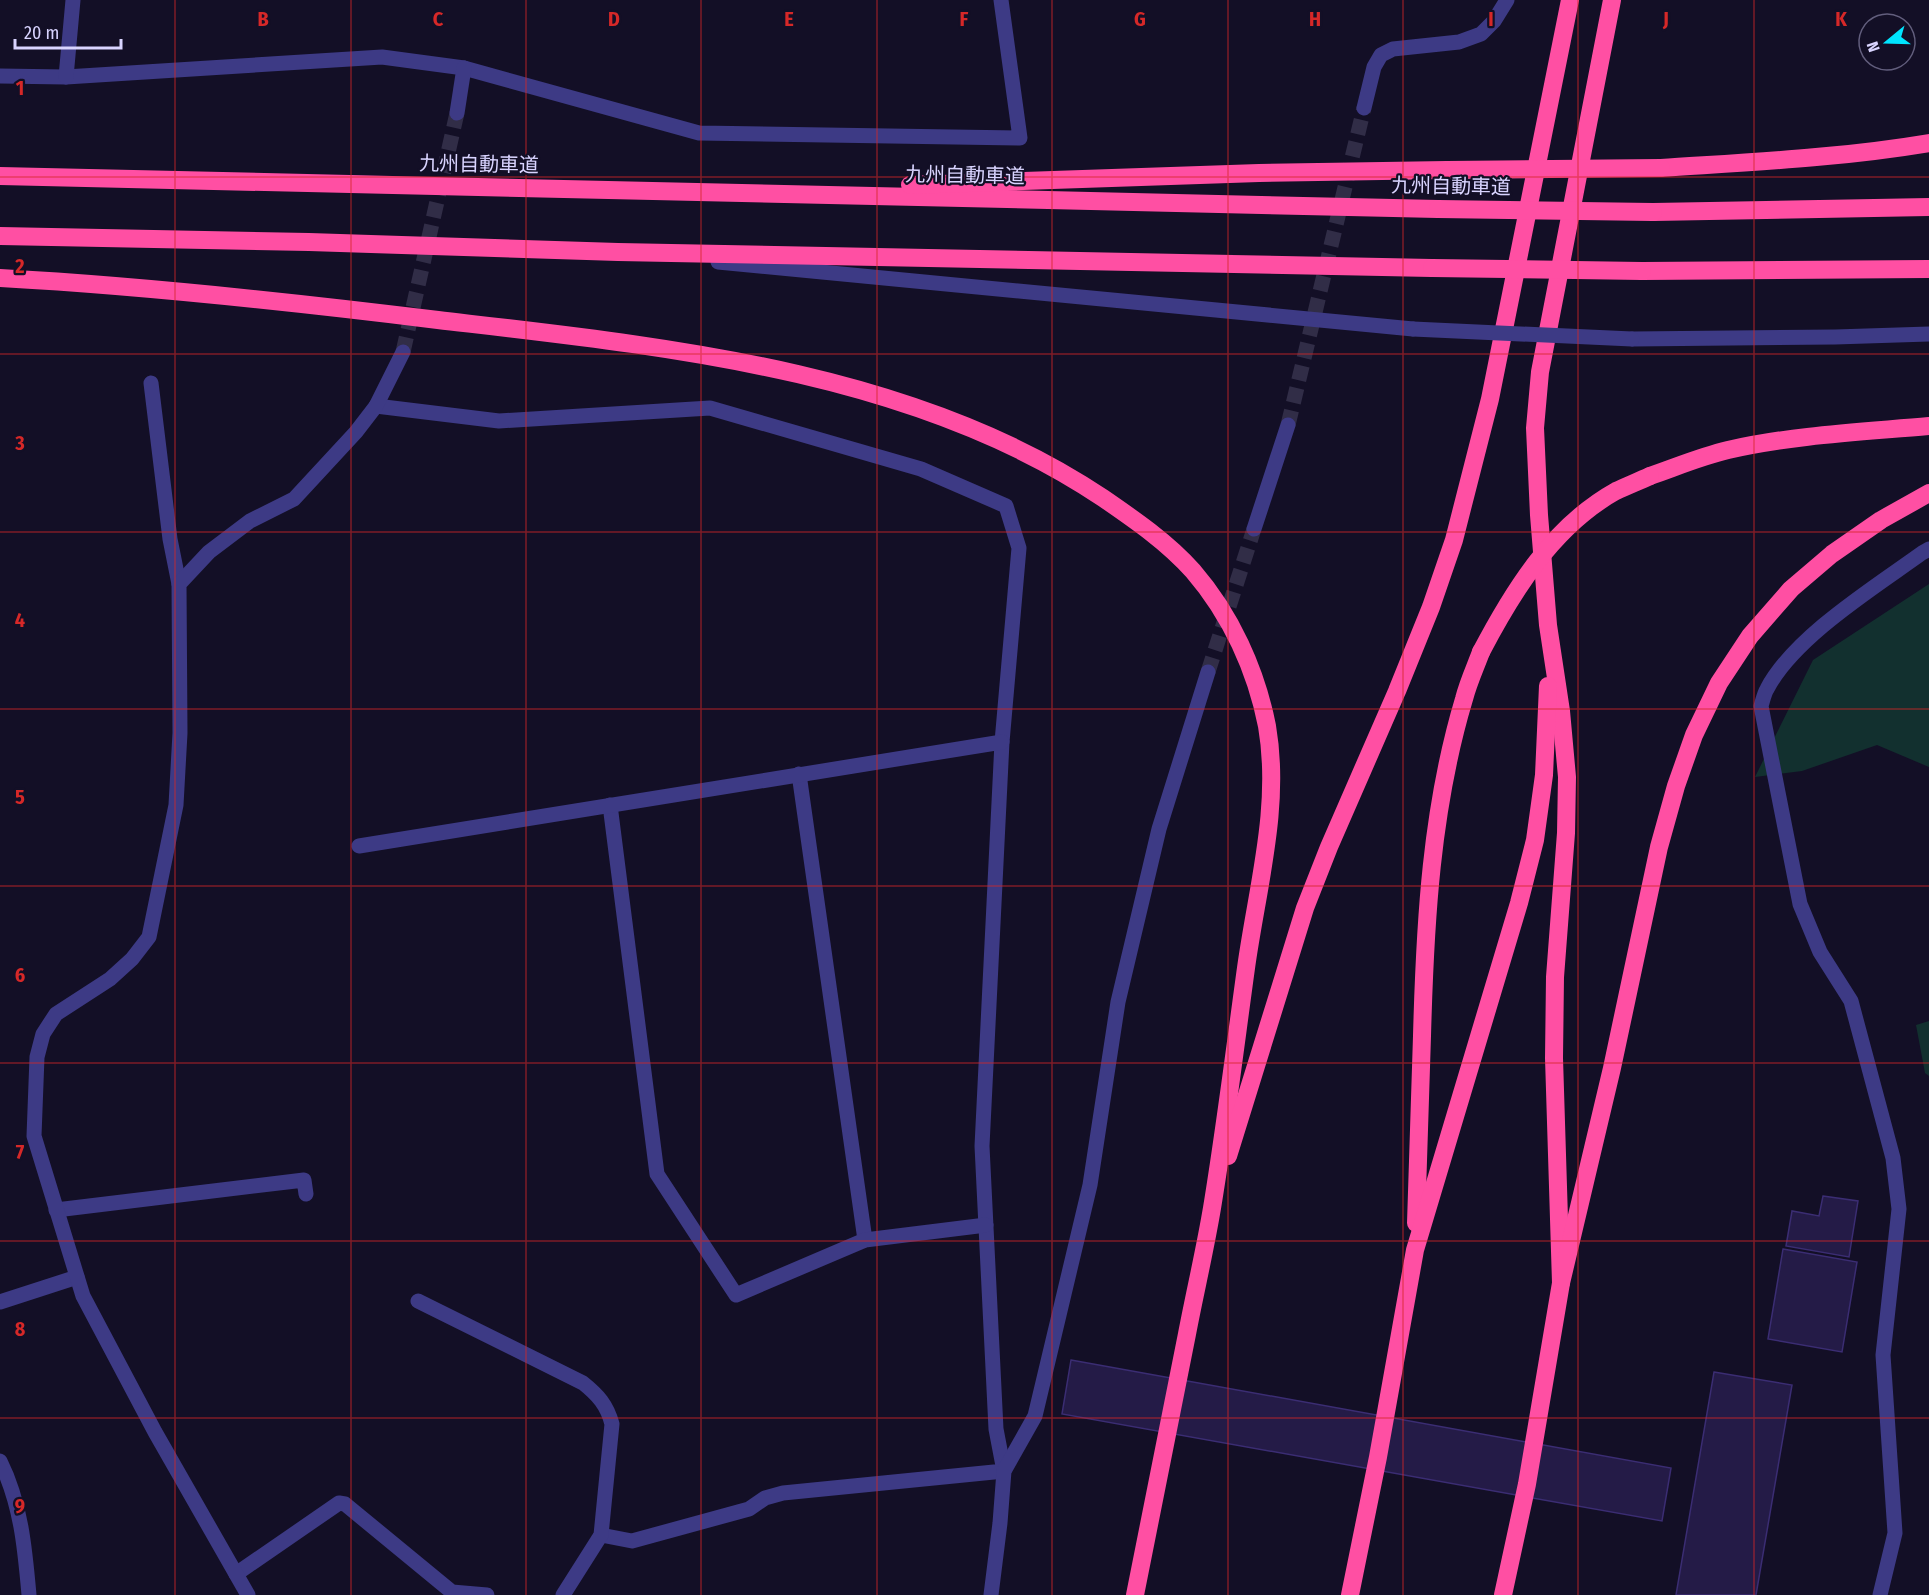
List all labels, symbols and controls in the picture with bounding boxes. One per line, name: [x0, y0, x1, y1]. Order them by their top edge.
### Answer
text: B: [257, 7, 269, 31]
text: C: [433, 7, 444, 31]
text: D: [608, 7, 620, 31]
text: E: [784, 7, 794, 31]
text: F: [960, 7, 969, 31]
text: G: [1134, 7, 1146, 31]
text: H: [1309, 7, 1321, 31]
text: I: [1488, 7, 1494, 31]
text: J: [1662, 7, 1669, 31]
text: K: [1835, 7, 1847, 31]
scale bar: [15, 12, 122, 50]
north arrow: [1857, 12, 1917, 72]
text: 20 m: [24, 22, 59, 44]
text: N: [1863, 39, 1884, 54]
text: 1: [16, 76, 24, 100]
street label: 九州自動車道: [419, 151, 539, 177]
street label: 九州自動車道: [905, 162, 1025, 188]
street label: 九州自動車道: [1391, 173, 1511, 199]
text: 2: [14, 254, 25, 278]
text: 3: [14, 431, 25, 455]
text: 4: [15, 608, 25, 632]
text: 5: [15, 785, 25, 809]
text: 6: [15, 963, 25, 987]
text: 7: [16, 1140, 25, 1164]
text: 8: [15, 1317, 26, 1341]
text: 9: [15, 1494, 25, 1518]

